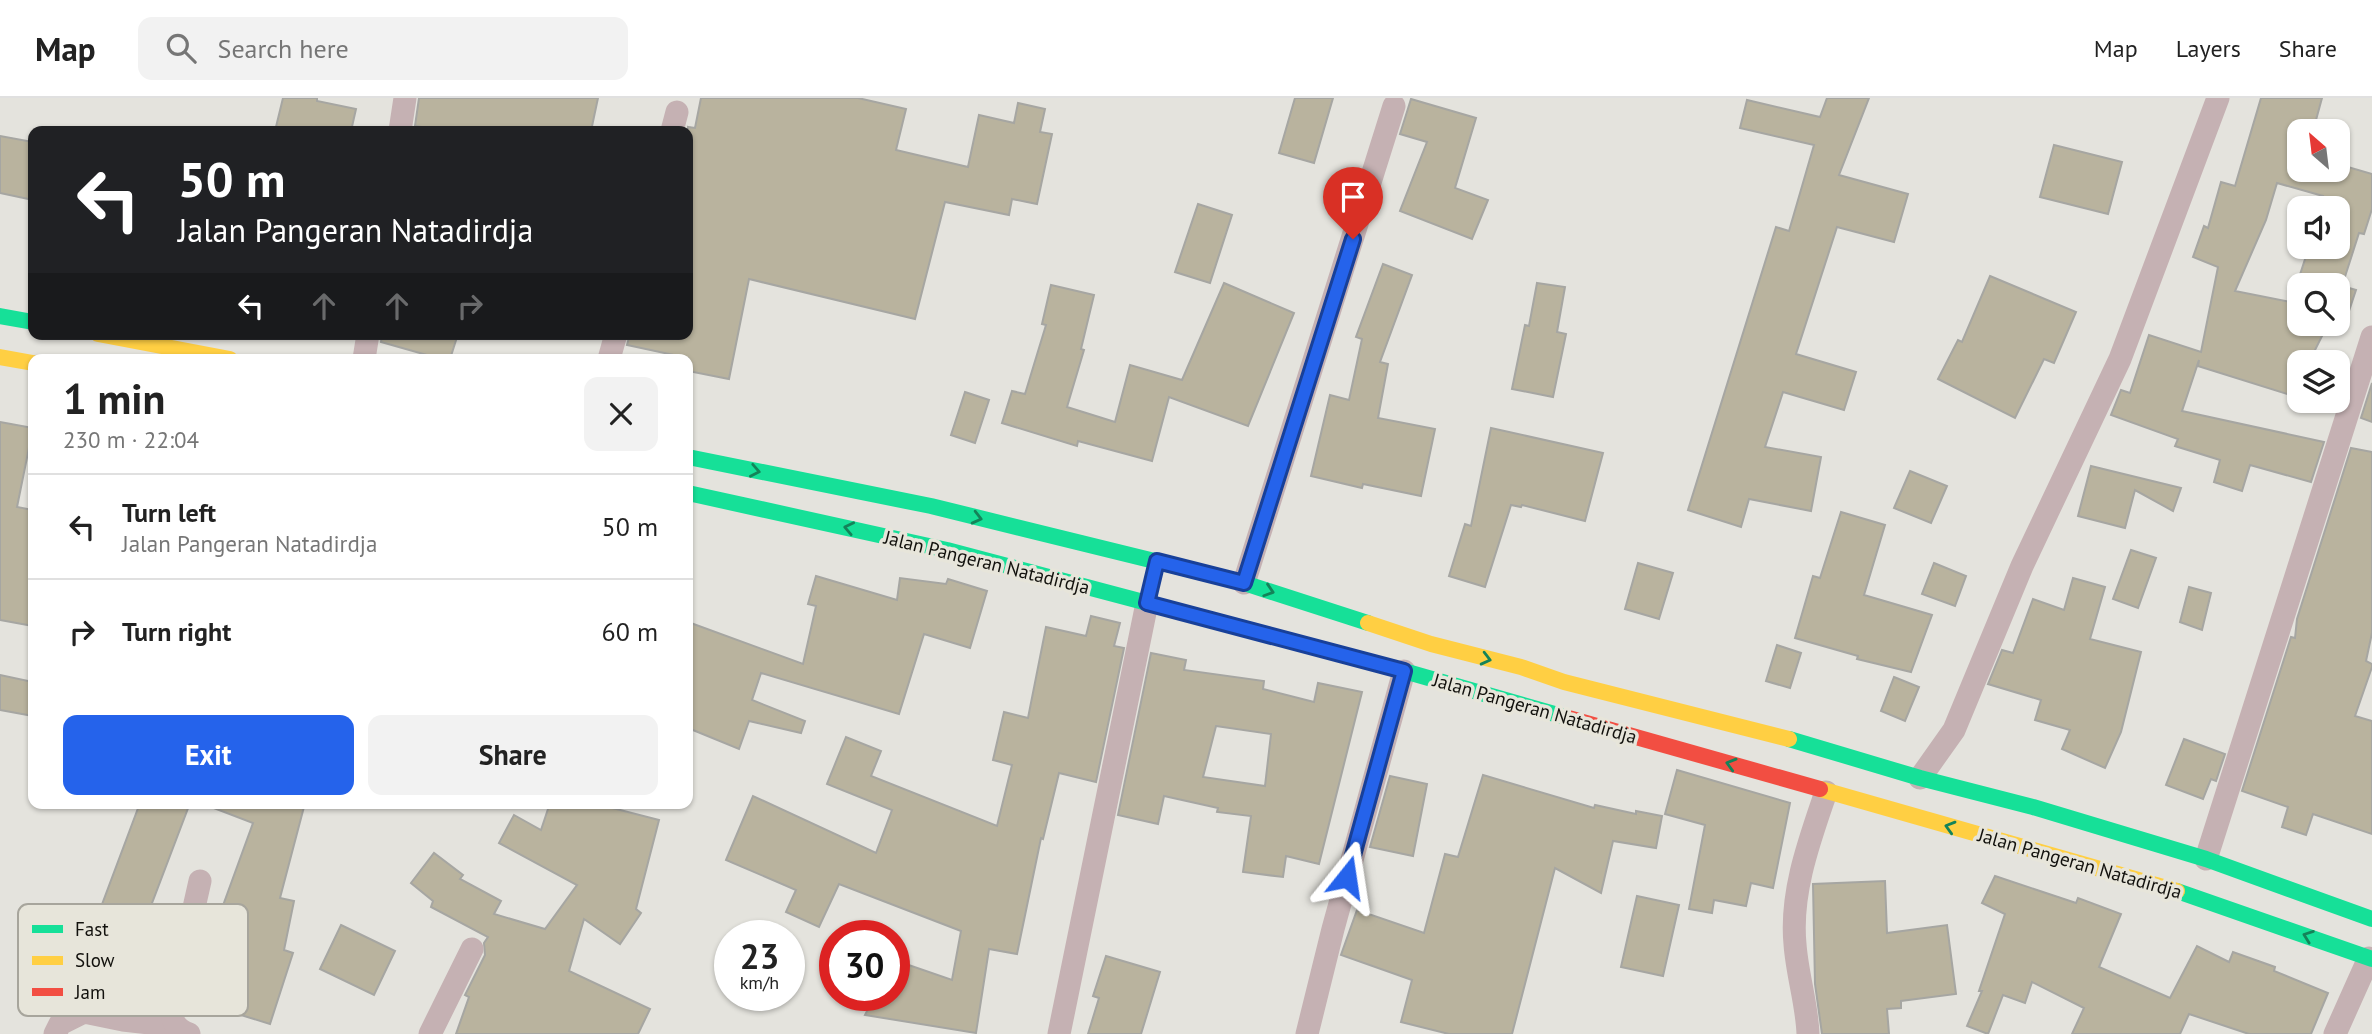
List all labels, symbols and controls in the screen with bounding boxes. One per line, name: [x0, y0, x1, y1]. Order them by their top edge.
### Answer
search box: [138, 17, 628, 80]
text: Map: [35, 27, 96, 70]
icon: search: [162, 29, 200, 67]
text: Search here: [218, 32, 349, 65]
text: Map: [2094, 33, 2138, 64]
text: Layers: [2176, 33, 2241, 64]
text: Share: [2279, 33, 2337, 64]
north arrow: [2287, 119, 2350, 182]
map controls: [2287, 119, 2350, 413]
text: 50 m: [178, 147, 285, 211]
icon: left: [63, 154, 154, 245]
pin: [1323, 167, 1383, 239]
icon: arrive: [1334, 178, 1372, 216]
button: sound: [2287, 196, 2350, 259]
text: Jalan Pangeran Natadirdja: [178, 209, 533, 251]
button: search: [2287, 273, 2350, 336]
icon: left: [232, 287, 270, 325]
icon: ahead: [305, 287, 343, 325]
icon: ahead: [378, 287, 416, 325]
icon: right: [451, 287, 489, 325]
button: layers: [2287, 350, 2350, 413]
text: 1 min: [63, 371, 165, 426]
button: close: [584, 377, 658, 451]
text: 230 m · 22:04: [63, 425, 199, 454]
one-way arrow: [749, 462, 761, 477]
text: Turn left: [122, 496, 216, 529]
icon: left: [63, 508, 101, 546]
one-way arrow: [971, 509, 983, 524]
text: 50 m: [602, 510, 658, 543]
one-way arrow: [843, 522, 855, 537]
street label: Jalan Pangeran Natadirdja: [881, 525, 1092, 599]
text: Jalan Pangeran Natadirdja: [122, 529, 377, 558]
one-way arrow: [1263, 583, 1275, 598]
icon: right: [63, 613, 101, 651]
text: Turn right: [122, 615, 231, 648]
text: 60 m: [602, 615, 658, 648]
one-way arrow: [1480, 651, 1492, 665]
street label: Jalan Pangeran Natadirdja: [1429, 667, 1640, 749]
button: Exit: [63, 715, 354, 795]
button: Share: [368, 715, 658, 795]
one-way arrow: [1725, 758, 1737, 773]
one-way arrow: [1944, 820, 1956, 835]
street label: Jalan Pangeran Natadirdja: [1974, 822, 2185, 904]
position arrow: [1310, 840, 1384, 914]
legend: [18, 904, 248, 1016]
text: Fast: [75, 917, 109, 941]
speed limit sign: 30: [819, 920, 910, 1011]
one-way arrow: [2302, 930, 2314, 944]
text: 23: [740, 933, 779, 979]
text: Slow: [75, 948, 115, 972]
text: km/h: [740, 971, 779, 994]
text: Jam: [74, 980, 105, 1004]

